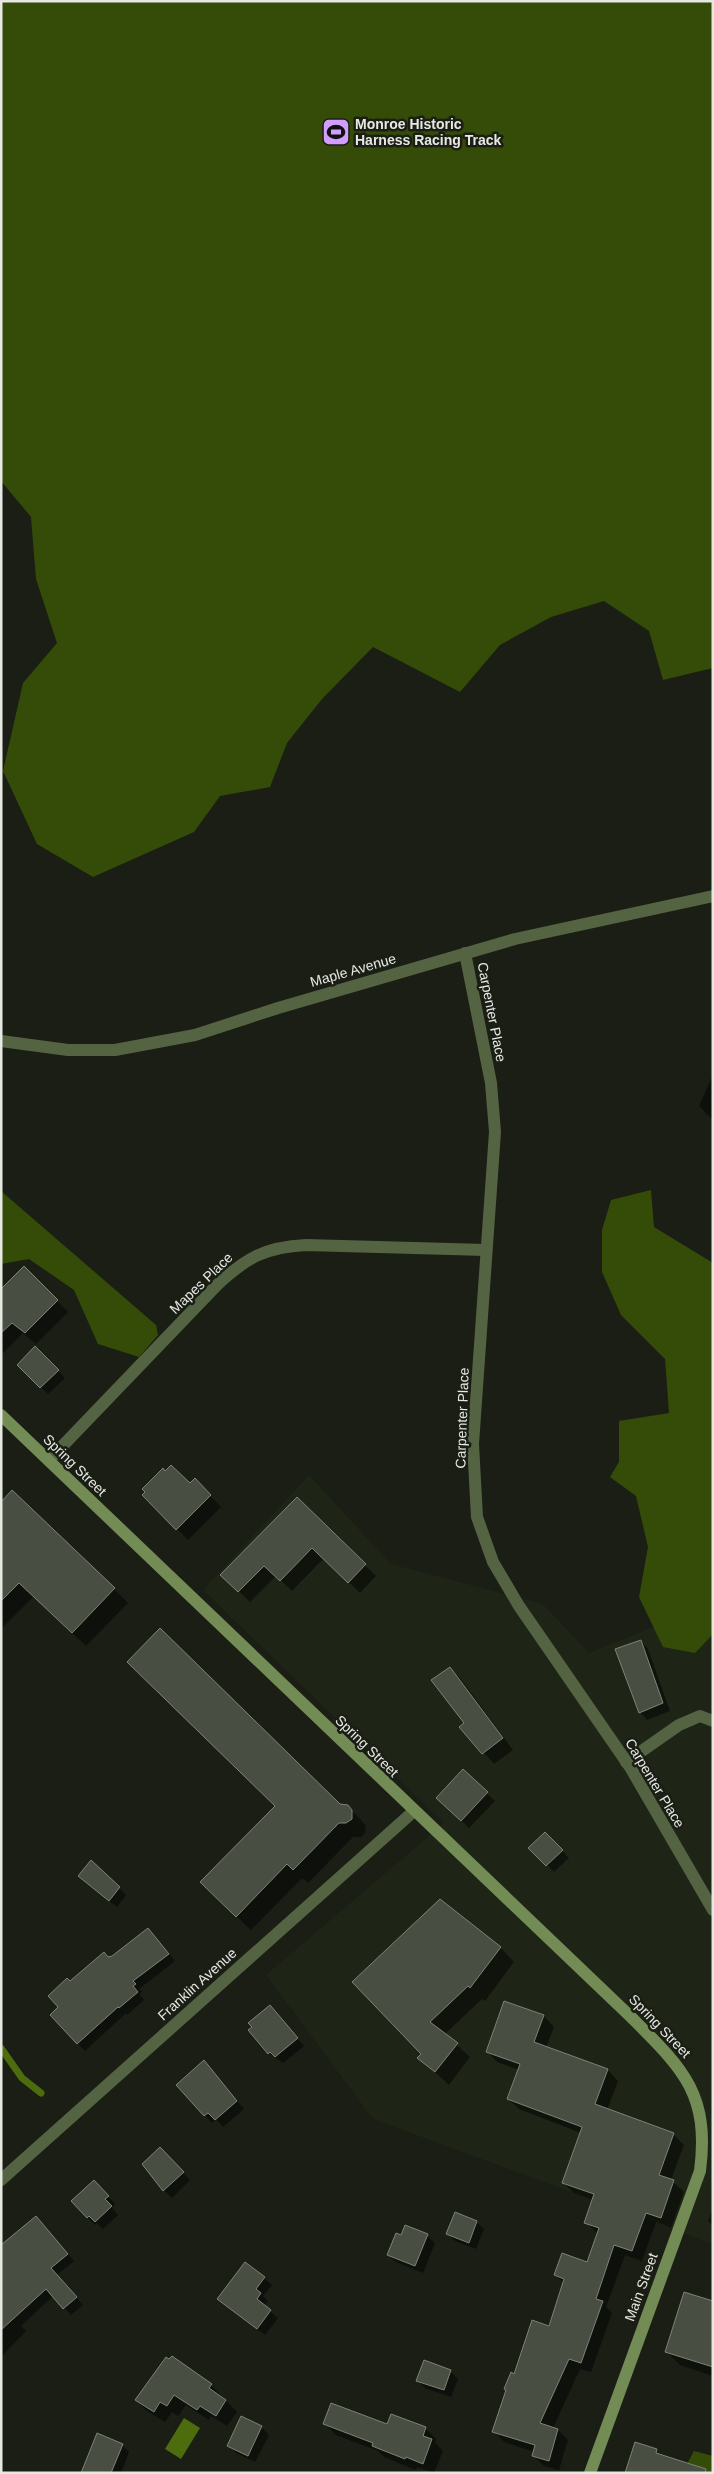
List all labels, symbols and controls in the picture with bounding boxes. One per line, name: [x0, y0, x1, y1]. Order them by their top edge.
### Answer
place label: Monroe Historic Harness Racing Track: [355, 116, 502, 148]
sports icon: Monroe Historic Harness Racing Track: [321, 117, 351, 147]
street label: Maple Avenue: [308, 950, 398, 990]
street label: Carpenter Place: [474, 961, 510, 1063]
street label: Mapes Place: [166, 1249, 236, 1317]
street label: Carpenter Place: [452, 1367, 472, 1469]
street label: Spring Street: [40, 1431, 110, 1499]
street label: Spring Street: [332, 1712, 402, 1780]
street label: Carpenter Place: [622, 1736, 688, 1831]
street label: Franklin Avenue: [154, 1944, 240, 2023]
street label: Spring Street: [626, 1991, 694, 2061]
street label: Main Street: [621, 2251, 661, 2323]

